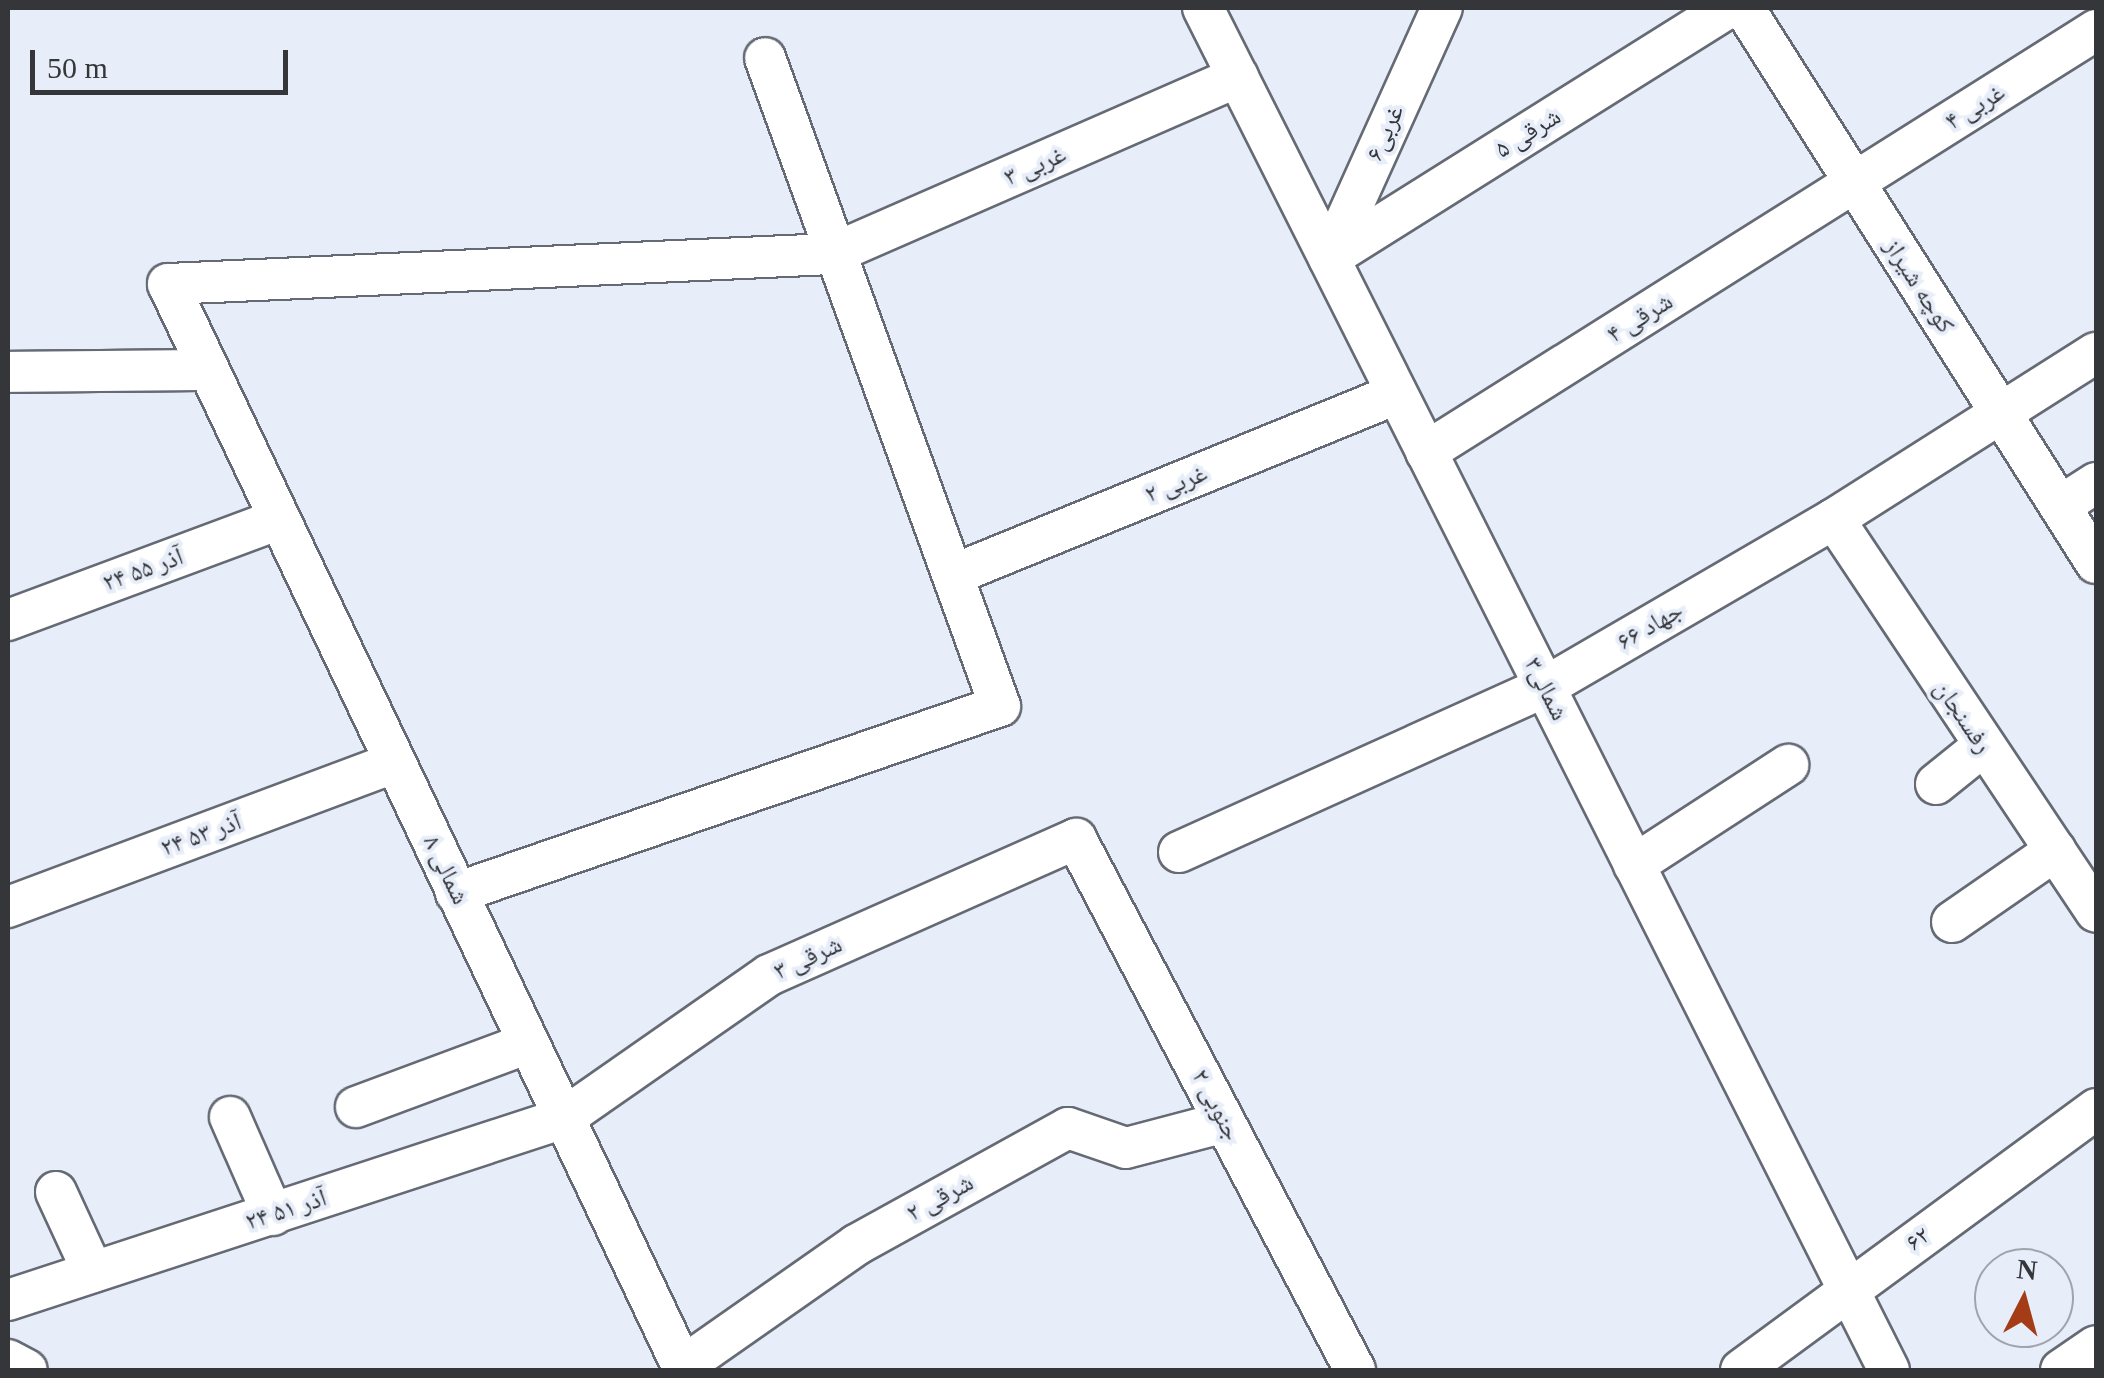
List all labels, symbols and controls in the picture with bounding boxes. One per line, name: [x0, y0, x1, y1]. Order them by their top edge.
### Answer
scale bar: [35, 30, 292, 92]
text: 50 m: [47, 51, 108, 84]
street label: غربی ۴: [1940, 77, 2010, 137]
street label: غربی۶: [1360, 100, 1410, 166]
street label: شرقی ۵: [1490, 101, 1566, 165]
street label: غربی ۳: [1000, 139, 1070, 193]
street label: کوچه شیراز: [1877, 233, 1961, 339]
street label: شرقی ۴: [1602, 286, 1678, 350]
street label: غربی ۲: [1141, 458, 1211, 510]
street label: ۲۴ آذر ۵۵: [99, 542, 187, 598]
street label: جهاد ۶۶: [1612, 595, 1688, 657]
street label: شمالی۳: [1517, 652, 1575, 726]
street label: رفسنجان: [1928, 675, 1998, 759]
street label: ۲۴ آذر ۵۳: [157, 807, 245, 863]
street label: شمالی ۸: [417, 831, 475, 909]
street label: ۳ شرقی: [769, 929, 847, 987]
street label: ۲ جنوبی: [1185, 1064, 1247, 1146]
street label: ۲ شرقی: [901, 1168, 979, 1228]
street label: ۲۴ آذر ۵۱: [242, 1183, 330, 1237]
street label: ۶۲: [1900, 1220, 1936, 1258]
north arrow: [1974, 1248, 2074, 1348]
text: N: [2015, 1253, 2039, 1286]

